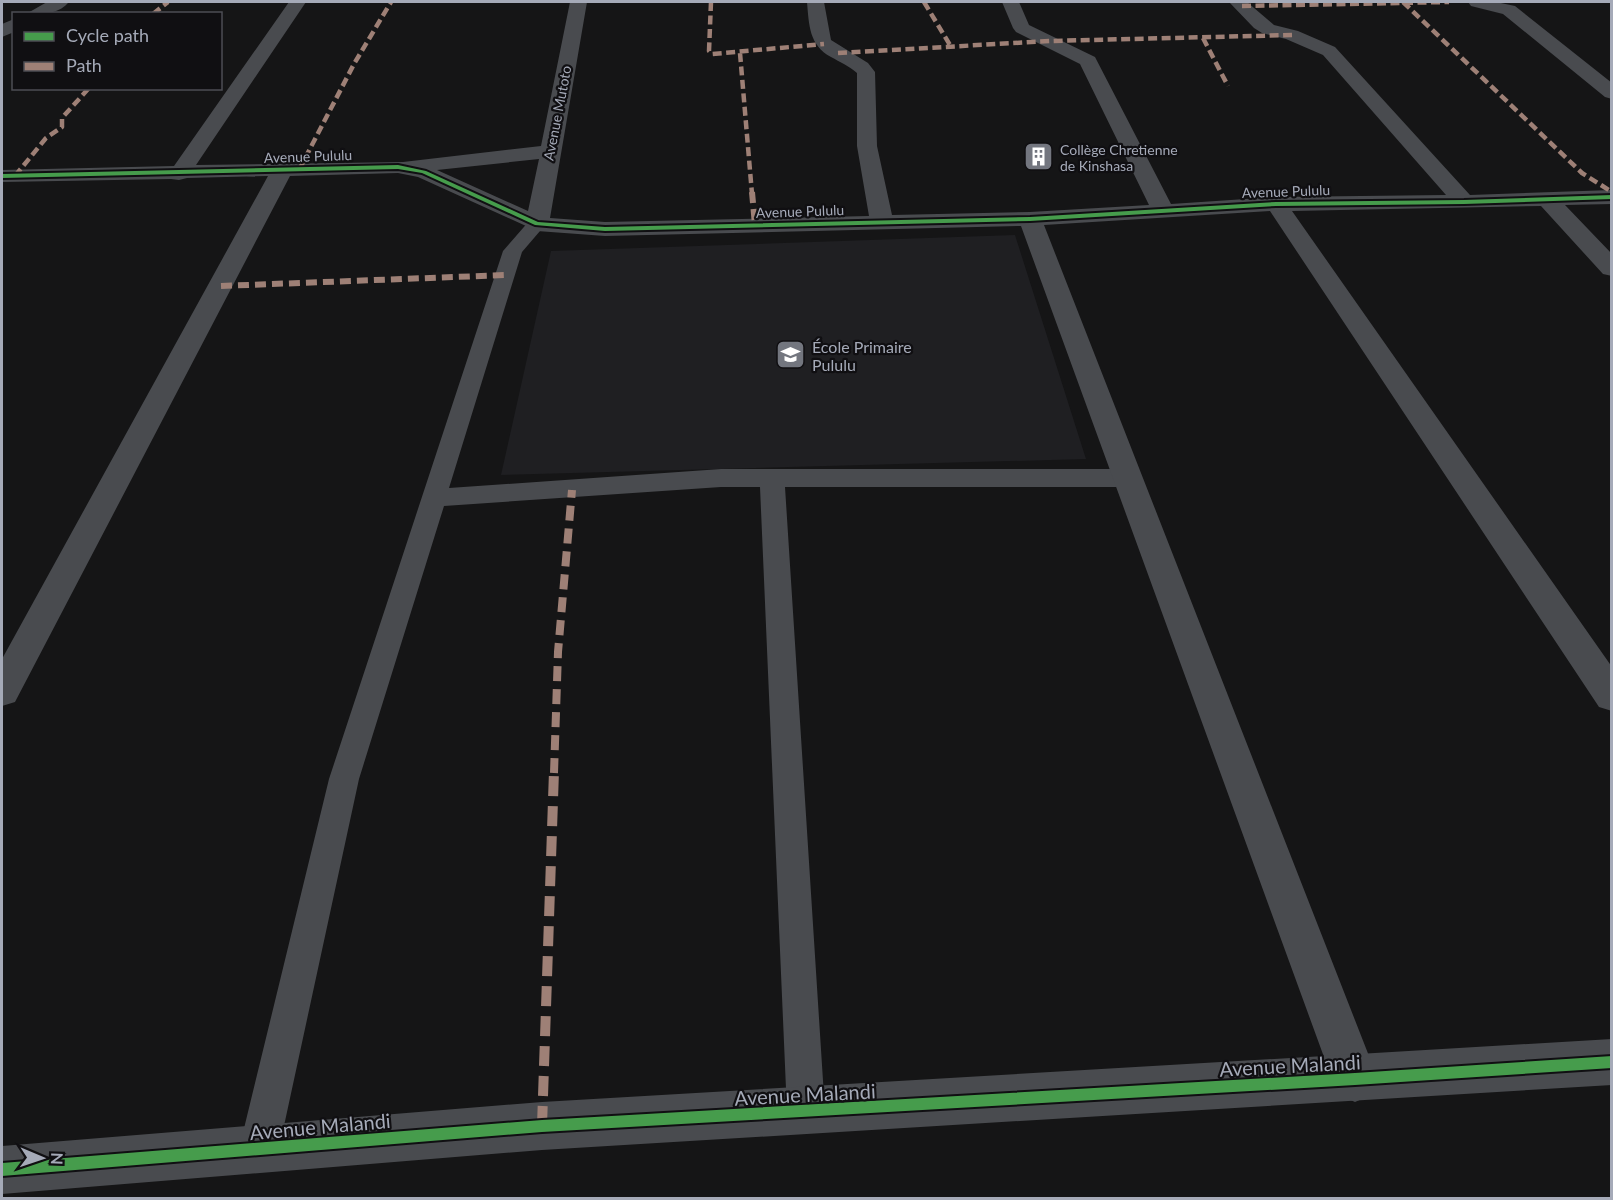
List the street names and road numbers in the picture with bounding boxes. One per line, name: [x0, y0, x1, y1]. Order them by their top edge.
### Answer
street label: Avenue Mutoto: [539, 64, 575, 162]
street label: Avenue Pululu: [264, 146, 352, 166]
street label: Avenue Pululu: [1242, 181, 1330, 201]
street label: Avenue Pululu: [756, 201, 844, 221]
street label: Avenue Malandi: [1219, 1049, 1361, 1081]
street label: Avenue Malandi: [734, 1078, 876, 1110]
street label: Avenue Malandi: [249, 1108, 391, 1144]

